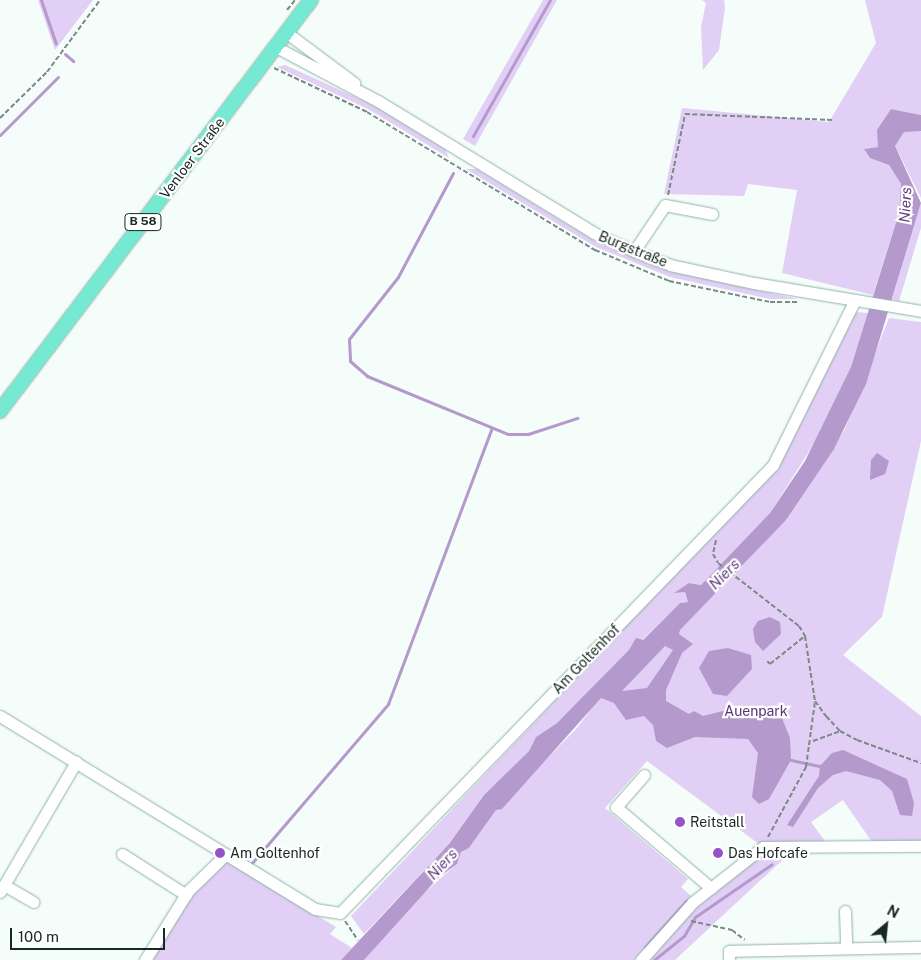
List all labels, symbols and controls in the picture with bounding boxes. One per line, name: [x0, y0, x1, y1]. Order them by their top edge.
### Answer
street label: Venloer Straße: [156, 114, 228, 202]
water label: Niers: [895, 187, 915, 223]
road number: B 58: [124, 212, 162, 232]
street label: Burgstraße: [596, 228, 670, 270]
water label: Niers: [705, 555, 743, 593]
street label: Am Goltenhof: [549, 621, 623, 697]
park label: Auenpark: [724, 703, 788, 719]
place label: Reitstall: [690, 814, 744, 830]
marker: Reitstall: [674, 816, 686, 828]
place label: Am Goltenhof: [230, 845, 320, 861]
water label: Niers: [423, 845, 461, 883]
place label: Das Hofcafe: [728, 845, 808, 861]
marker: Am Goltenhof: [214, 847, 226, 859]
marker: Das Hofcafe: [712, 847, 724, 859]
north arrow: [861, 900, 911, 950]
text: N: [884, 902, 902, 921]
scale bar: [12, 918, 168, 950]
text: 100 m: [18, 928, 59, 945]

